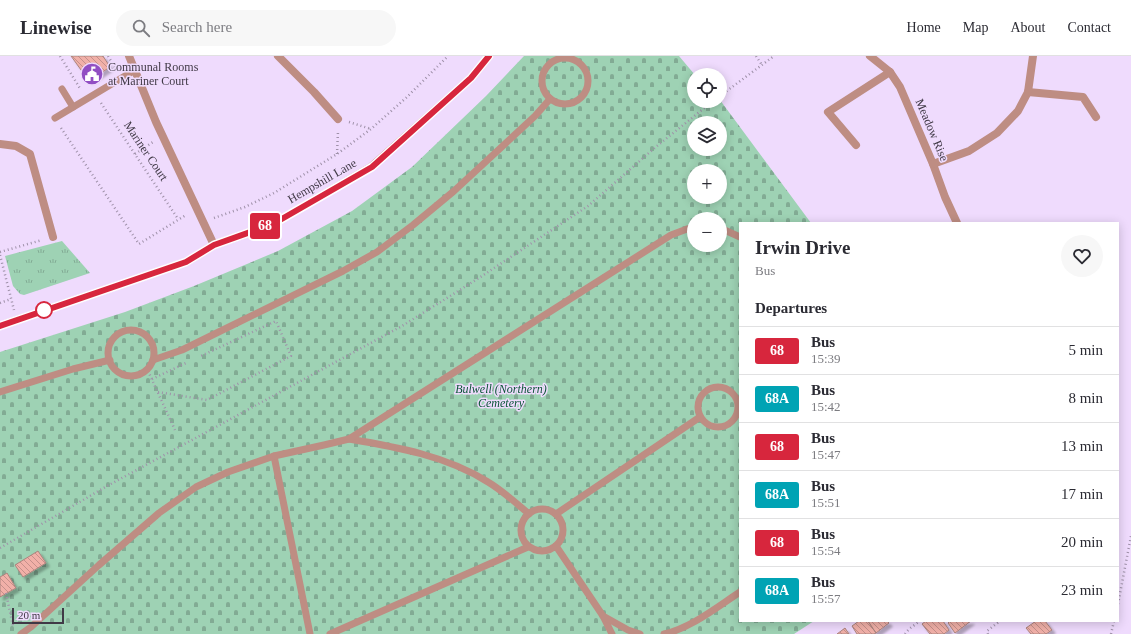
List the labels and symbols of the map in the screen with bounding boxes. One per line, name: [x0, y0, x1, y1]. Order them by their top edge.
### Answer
place label: Communal Rooms at Mariner Court: [108, 60, 199, 88]
public building icon: Communal Rooms at Mariner Court: [79, 61, 105, 87]
street label: Meadow Rise: [913, 97, 951, 163]
street label: Mariner Court: [121, 118, 171, 184]
street label: Hempshill Lane: [285, 156, 359, 206]
line badge: 68: [247, 213, 283, 239]
unlabelled marker: [35, 301, 53, 319]
park label: Bulwell (Northern) Cemetery: [455, 382, 547, 410]
scale bar: [12, 606, 64, 625]

